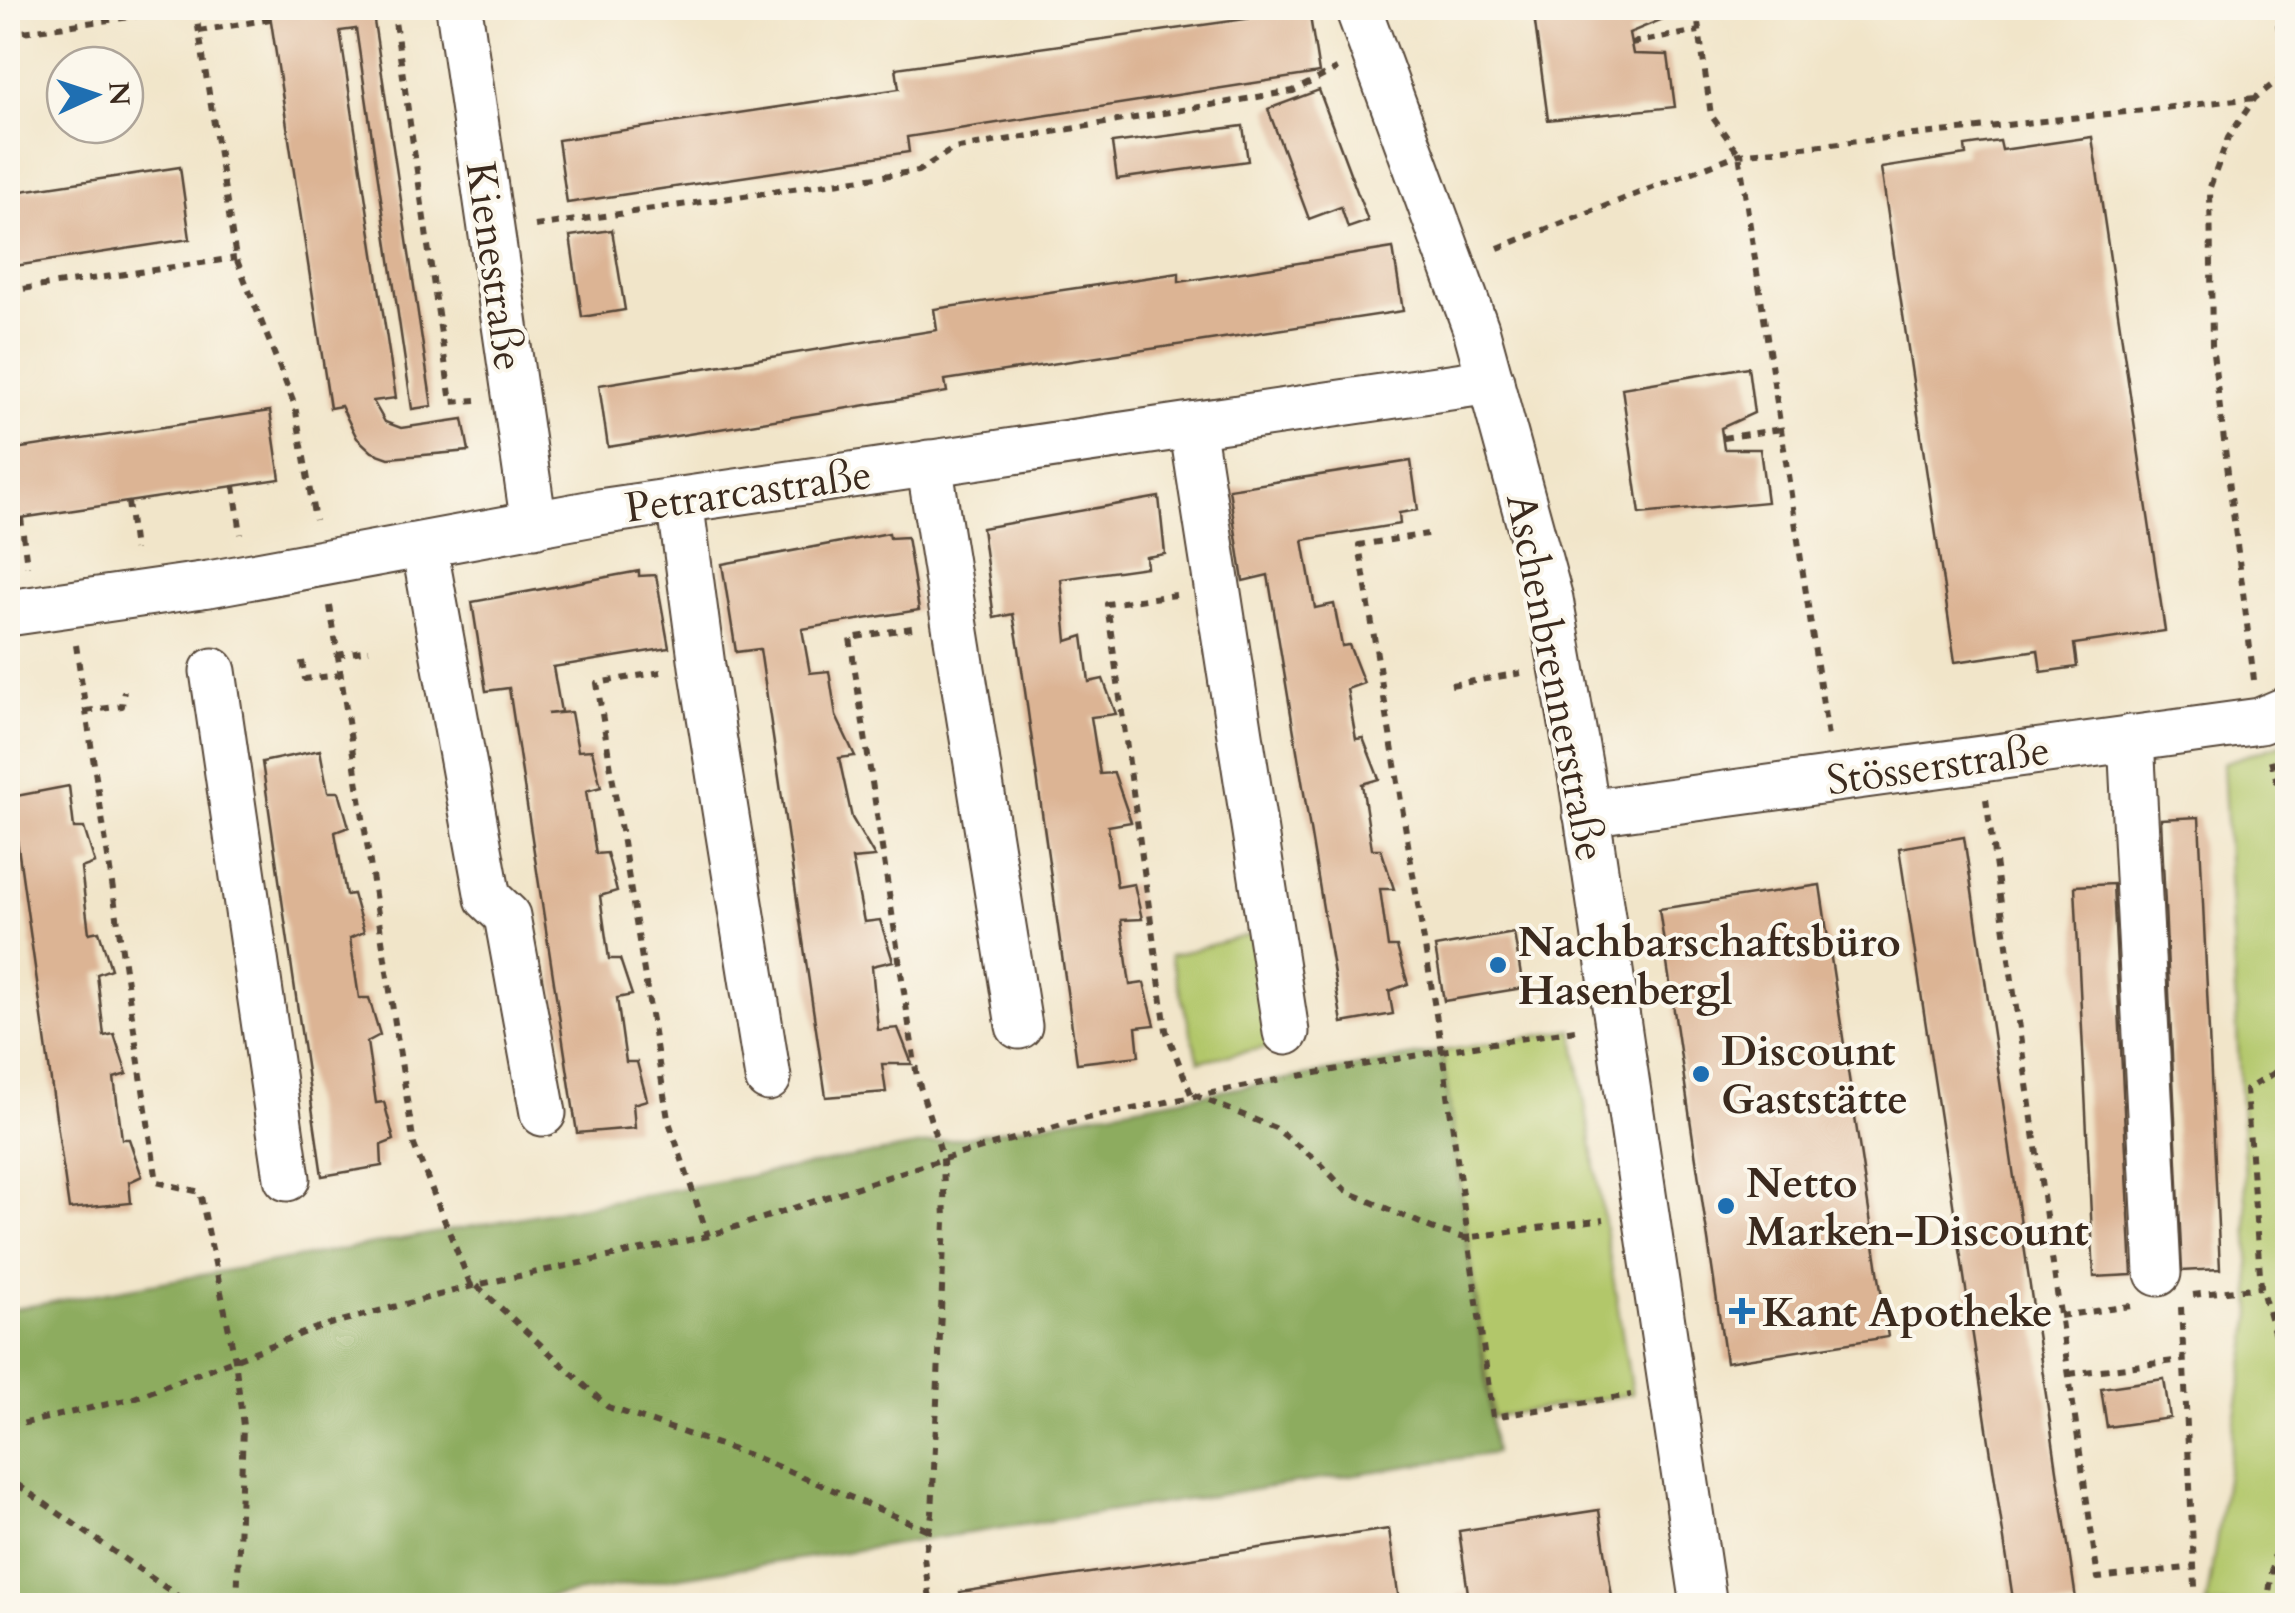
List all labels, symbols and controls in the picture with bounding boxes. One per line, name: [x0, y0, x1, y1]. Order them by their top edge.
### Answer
north arrow: [45, 45, 145, 145]
text: N: [99, 81, 139, 107]
street label: Kienestraße: [452, 158, 537, 374]
street label: Petrarcastraße: [621, 446, 875, 537]
street label: Aschenbrennerstraße: [1492, 489, 1619, 866]
street label: Stösserstraße: [1823, 722, 2053, 809]
place label: Nachbarschaftsbüro Hasenbergl: [1518, 914, 1901, 1019]
marker: Nachbarschaftsbüro Hasenbergl: [1487, 954, 1509, 976]
place label: Discount Gaststätte: [1721, 1023, 1908, 1128]
marker: Discount Gaststätte: [1690, 1063, 1712, 1085]
place label: Netto Marken-Discount: [1746, 1155, 2089, 1260]
marker: Netto Marken-Discount: [1715, 1195, 1737, 1217]
place label: Kant Apotheke: [1762, 1284, 2053, 1341]
marker: Kant Apotheke: [1731, 1300, 1753, 1322]

